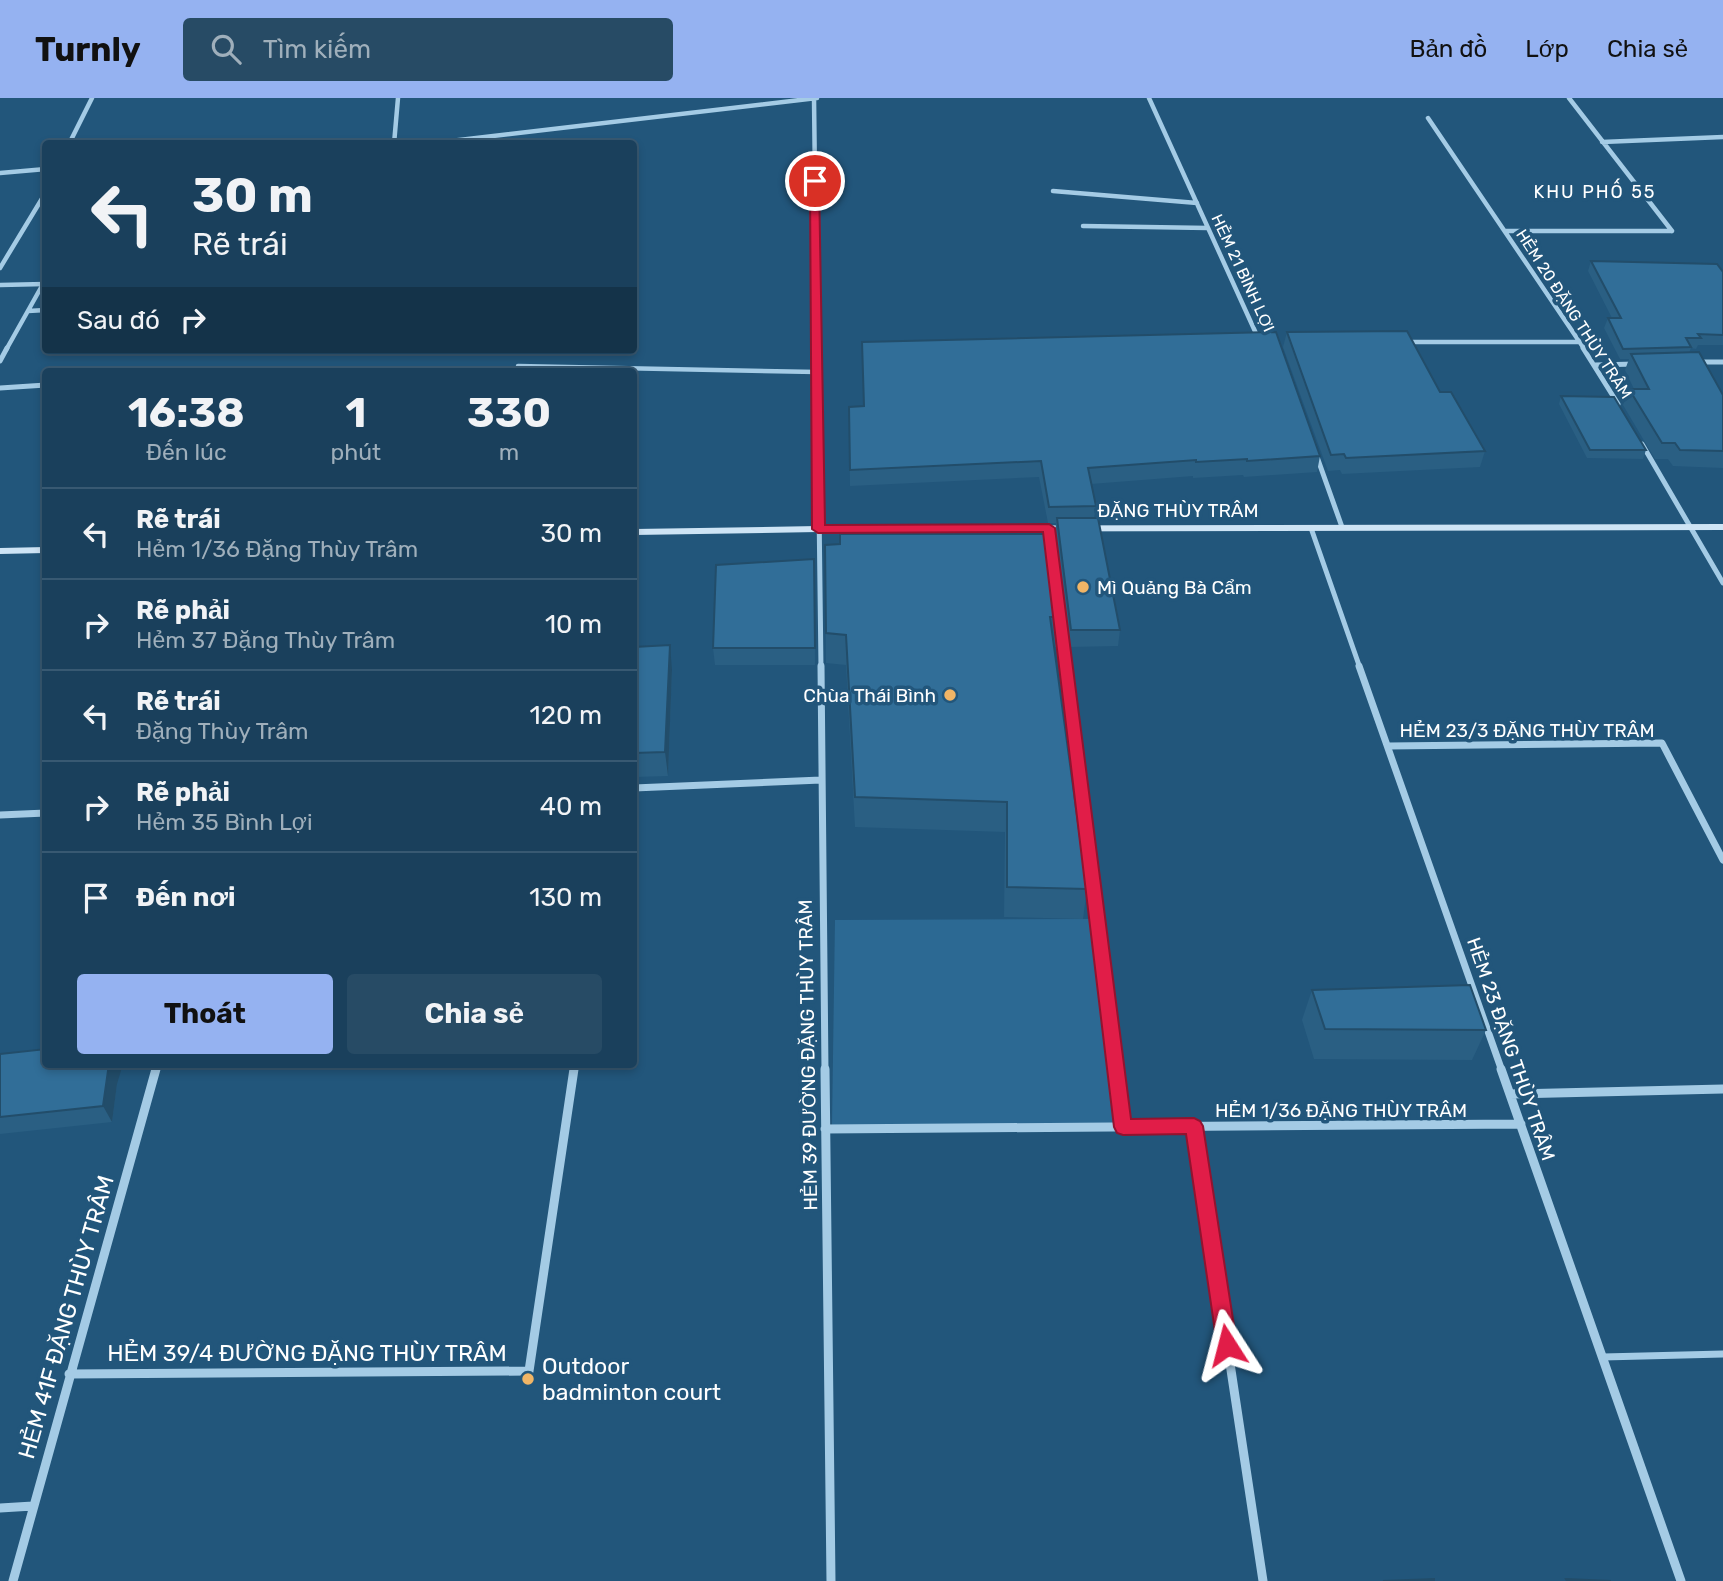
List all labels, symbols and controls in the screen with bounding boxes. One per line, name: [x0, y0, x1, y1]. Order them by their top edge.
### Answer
search box: [183, 18, 673, 81]
text: Turnly: [35, 30, 141, 69]
icon: search: [207, 30, 245, 68]
text: Tìm kiếm: [263, 34, 371, 65]
text: Bản đồ: [1409, 35, 1487, 63]
text: Lớp: [1525, 35, 1569, 63]
text: Chia sẻ: [1607, 35, 1688, 63]
pin: [785, 151, 845, 211]
icon: arrive: [796, 162, 834, 200]
text: 30 m: [192, 166, 313, 224]
icon: left: [77, 168, 168, 259]
district label: KHU PHỐ 55: [1533, 178, 1657, 203]
street label: HẺM 21 BÌNH LỢI: [1207, 211, 1279, 335]
text: Rẽ trái: [192, 225, 288, 263]
street label: HẺM 20 ĐẶNG THÙY TRÂM: [1512, 225, 1637, 402]
icon: right: [174, 301, 212, 339]
text: Sau đó: [77, 305, 160, 336]
text: 16:38: [128, 388, 245, 438]
text: 1: [345, 388, 366, 438]
text: 330: [467, 388, 551, 438]
text: Đến lúc: [146, 438, 227, 466]
text: phút: [331, 438, 381, 466]
text: m: [499, 438, 519, 466]
street label: ĐẶNG THÙY TRÂM: [1097, 499, 1259, 522]
text: Rẽ trái: [136, 504, 221, 535]
icon: left: [77, 515, 115, 553]
text: 30 m: [540, 518, 602, 549]
text: Hẻm 1/36 Đặng Thùy Trâm: [136, 535, 418, 563]
place label: Mì Quảng Bà Cẩm: [1097, 576, 1252, 599]
marker: Mì Quảng Bà Cẩm: [1075, 579, 1091, 595]
text: Rẽ phải: [136, 595, 230, 626]
icon: right: [77, 606, 115, 644]
text: 10 m: [545, 609, 602, 640]
text: Hẻm 37 Đặng Thùy Trâm: [136, 626, 395, 654]
place label: Chùa Thái Bình: [803, 684, 936, 707]
text: Rẽ trái: [136, 686, 221, 717]
marker: Chùa Thái Bình: [942, 687, 958, 703]
icon: left: [77, 697, 115, 735]
text: 120 m: [530, 700, 602, 731]
text: Đặng Thùy Trâm: [136, 717, 309, 745]
street label: HẺM 23/3 ĐẶNG THÙY TRÂM: [1399, 719, 1655, 742]
text: Rẽ phải: [136, 777, 230, 808]
icon: right: [77, 788, 115, 826]
text: 40 m: [540, 791, 602, 822]
text: Hẻm 35 Bình Lợi: [136, 808, 313, 836]
icon: arrive: [77, 879, 115, 917]
text: Đến nơi: [136, 882, 235, 913]
text: 130 m: [529, 882, 602, 913]
street label: HẺM 39 ĐƯỜNG ĐẶNG THÙY TRÂM: [794, 899, 822, 1211]
street label: HẺM 23 ĐẶNG THÙY TRÂM: [1462, 934, 1560, 1164]
button: Thoát: [77, 974, 333, 1054]
button: Chia sẻ: [347, 974, 602, 1054]
street label: HẺM 1/36 ĐẶNG THÙY TRÂM: [1215, 1099, 1467, 1122]
street label: HẺM 41F ĐẶNG THÙY TRÂM: [11, 1172, 120, 1462]
position arrow: [1190, 1308, 1264, 1382]
street label: HẺM 39/4 ĐƯỜNG ĐẶNG THÙY TRÂM: [107, 1338, 507, 1367]
place label: Outdoor badminton court: [542, 1352, 721, 1406]
marker: Outdoor badminton court: [520, 1371, 536, 1387]

